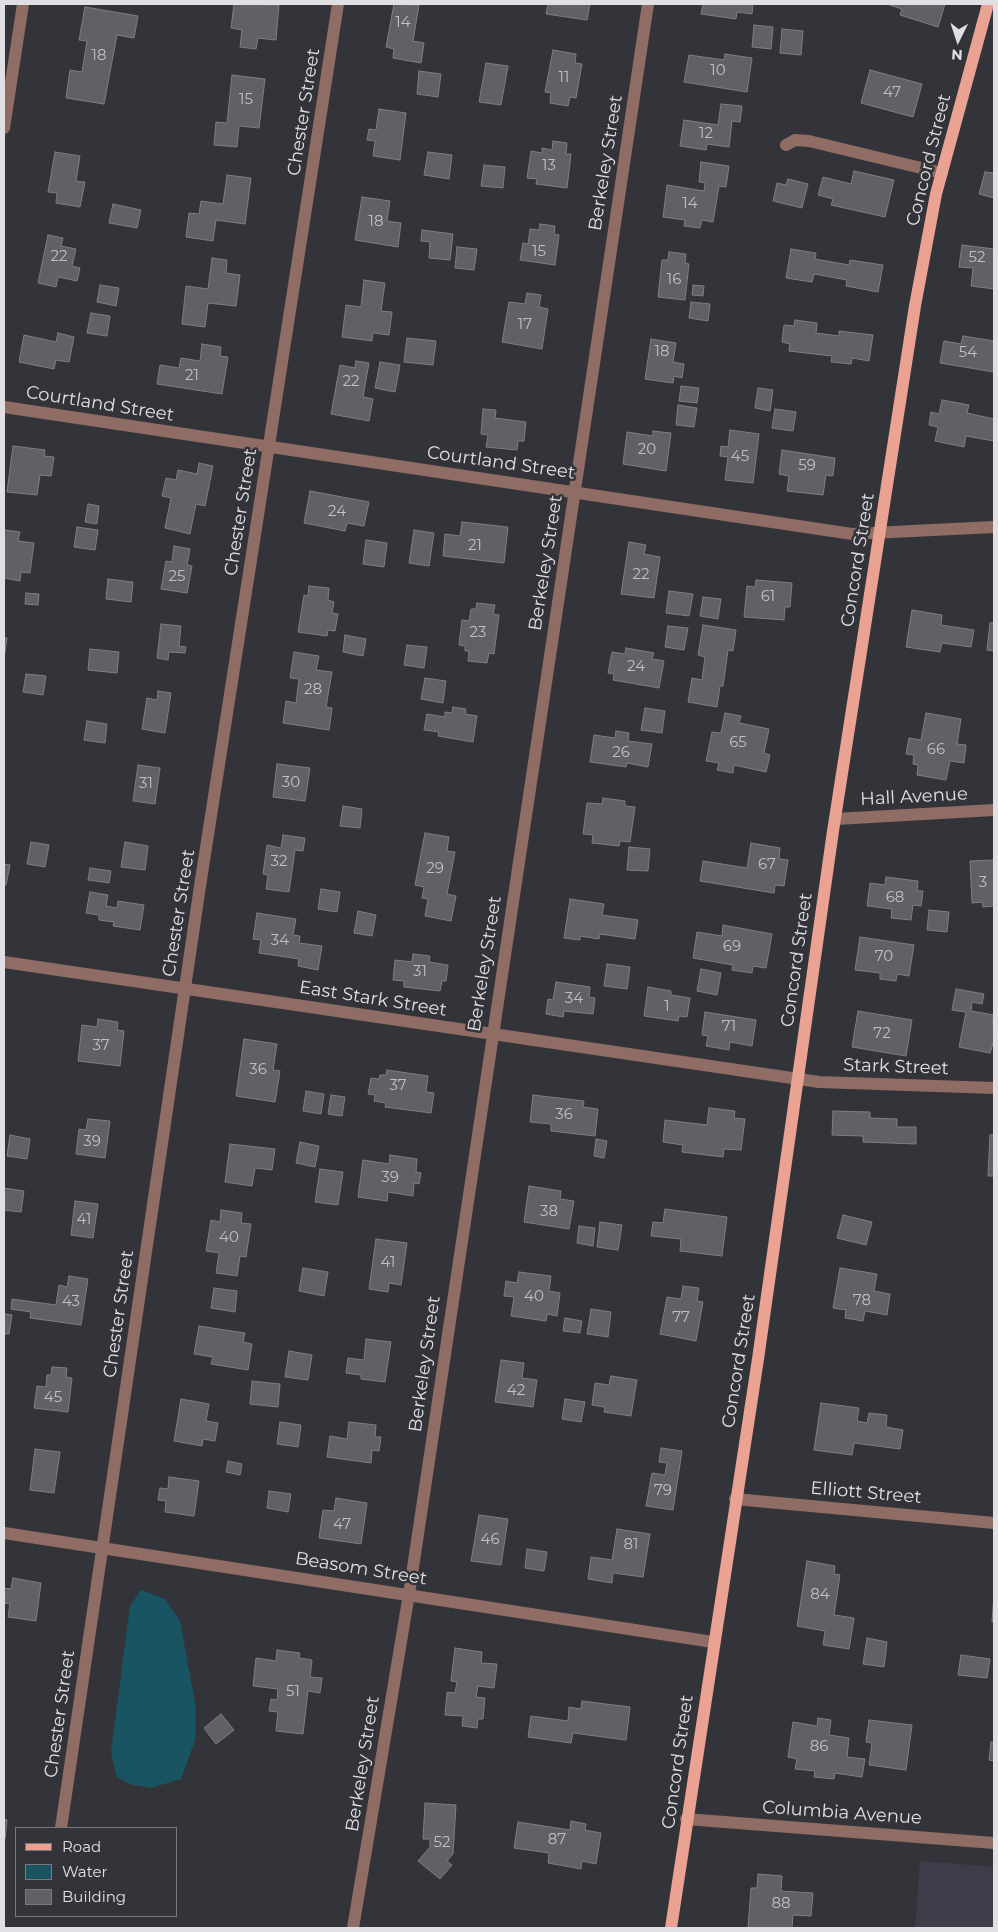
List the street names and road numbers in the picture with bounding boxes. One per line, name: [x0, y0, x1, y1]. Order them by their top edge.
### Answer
street label: Chester Street: [283, 47, 325, 177]
street label: Concord Street: [902, 92, 956, 228]
street label: Berkeley Street: [585, 94, 627, 232]
street label: Courtland Street: [24, 382, 176, 426]
street label: Courtland Street: [425, 442, 577, 484]
street label: Chester Street: [220, 447, 262, 577]
street label: Concord Street: [837, 491, 879, 629]
street label: Berkeley Street: [525, 494, 567, 632]
street label: Hall Avenue: [860, 783, 968, 811]
street label: Chester Street: [158, 848, 200, 978]
street label: Concord Street: [777, 891, 817, 1029]
street label: Berkeley Street: [464, 895, 506, 1033]
street label: East Stark Street: [298, 977, 448, 1021]
street label: Stark Street: [843, 1054, 949, 1080]
street label: Chester Street: [99, 1249, 139, 1379]
street label: Concord Street: [718, 1292, 760, 1430]
street label: Berkeley Street: [405, 1295, 445, 1433]
street label: Elliott Street: [810, 1477, 922, 1509]
street label: Beasom Street: [294, 1548, 428, 1590]
street label: Chester Street: [40, 1649, 80, 1779]
street label: Concord Street: [658, 1693, 698, 1831]
street label: Berkeley Street: [342, 1695, 384, 1833]
street label: Columbia Avenue: [761, 1797, 923, 1829]

